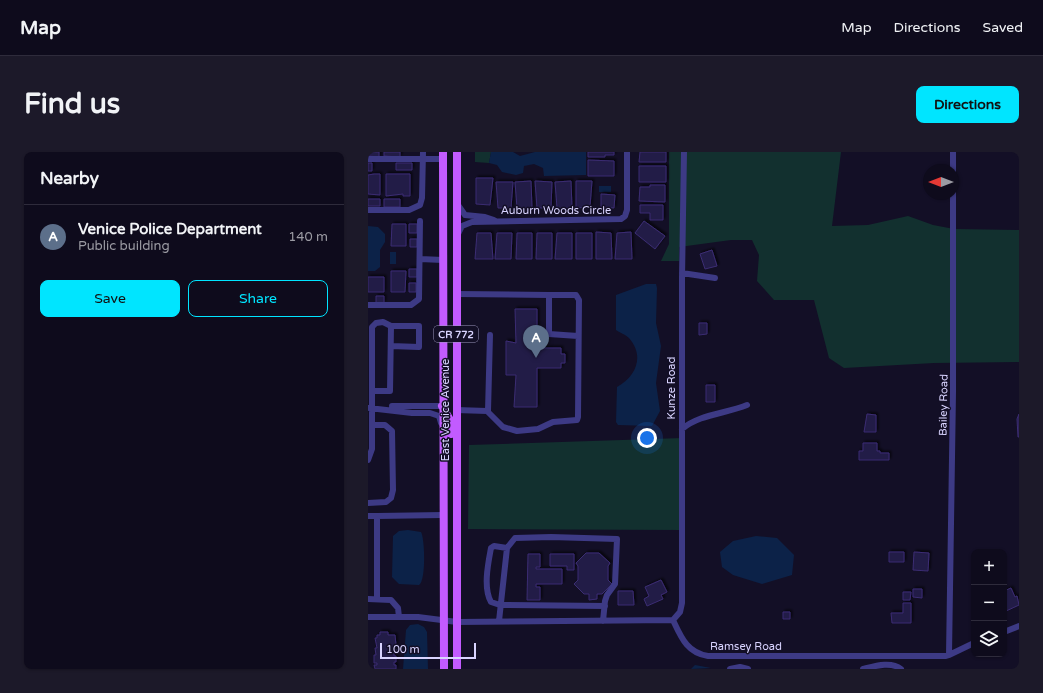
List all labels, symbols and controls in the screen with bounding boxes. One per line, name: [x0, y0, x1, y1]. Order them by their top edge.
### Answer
text: Map: [20, 17, 61, 39]
text: Map: [841, 19, 872, 36]
text: Directions: [894, 19, 961, 36]
text: Saved: [983, 19, 1023, 36]
button: Directions: [916, 86, 1019, 123]
text: Find us: [24, 87, 120, 121]
north arrow: [923, 164, 959, 200]
text: Nearby: [40, 168, 99, 189]
street label: Auburn Woods Circle: [501, 204, 611, 217]
text: Venice Police Department: [78, 220, 262, 238]
text: A: [48, 229, 58, 245]
text: 140 m: [288, 229, 328, 245]
text: Public building: [78, 238, 170, 254]
button: Save: [40, 280, 180, 317]
button: Share: [188, 280, 328, 317]
pin: A: [523, 325, 549, 358]
road number: CR 772: [434, 326, 478, 342]
street label: Kunze Road: [665, 356, 678, 419]
street label: East Venice Avenue: [439, 359, 452, 461]
street label: Bailey Road: [936, 374, 951, 436]
your location: [637, 428, 657, 448]
map controls: [971, 549, 1007, 657]
button: +: [971, 549, 1007, 585]
button: −: [971, 585, 1007, 621]
button: layers: [971, 621, 1007, 657]
street label: Ramsey Road: [710, 640, 782, 653]
scale bar: [380, 641, 476, 660]
text: 100 m: [386, 643, 420, 656]

